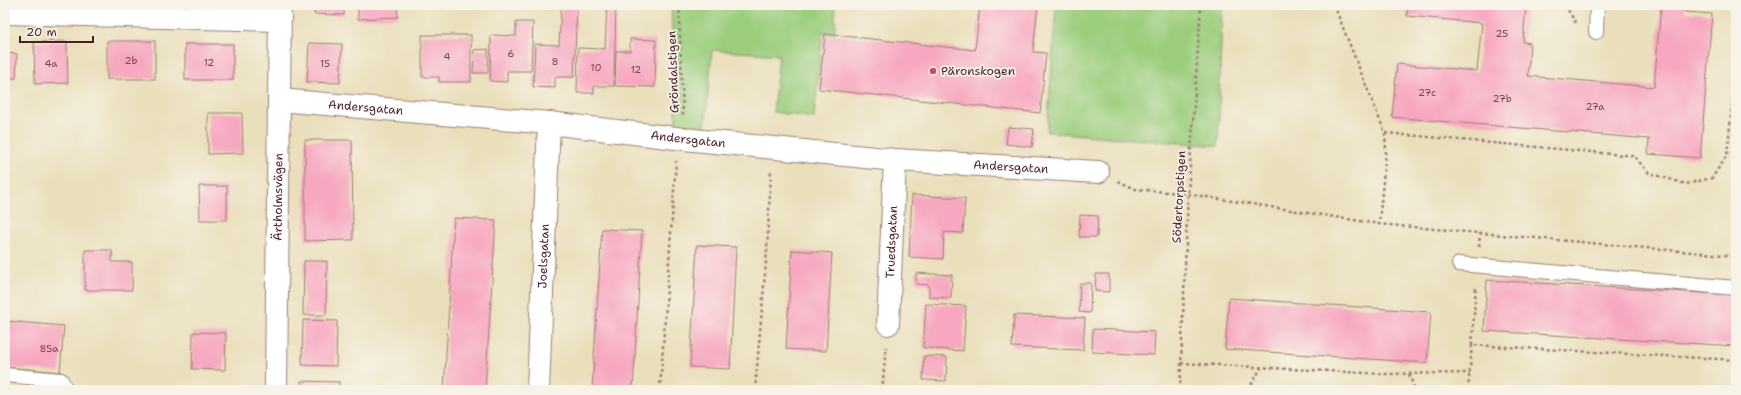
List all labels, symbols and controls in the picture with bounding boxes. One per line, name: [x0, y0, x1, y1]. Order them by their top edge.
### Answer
scale bar: [20, 18, 93, 44]
text: 20 m: [26, 24, 57, 40]
house number: 25: [1496, 27, 1508, 40]
street label: Gröndalstigen: [664, 30, 682, 114]
house number: 6: [508, 47, 515, 60]
house number: 4: [444, 50, 451, 63]
house number: 2b: [125, 54, 138, 67]
house number: 8: [552, 55, 559, 68]
house number: 12: [204, 56, 214, 69]
house number: 4a: [44, 57, 58, 70]
house number: 15: [320, 57, 330, 70]
house number: 10: [591, 61, 601, 74]
house number: 12: [631, 63, 641, 76]
place label: Päronskogen: [941, 63, 1015, 79]
marker: Päronskogen: [928, 66, 938, 76]
house number: 27c: [1418, 86, 1436, 99]
house number: 27b: [1492, 92, 1512, 105]
street label: Andersgatan: [327, 96, 404, 119]
house number: 27a: [1585, 100, 1605, 113]
street label: Andersgatan: [650, 127, 726, 151]
street label: Södertorpstigen: [1169, 150, 1189, 244]
street label: Ärtholmsvägen: [270, 153, 286, 241]
street label: Andersgatan: [973, 157, 1049, 177]
street label: Truedsgatan: [882, 205, 901, 279]
street label: Joelsgatan: [534, 223, 553, 289]
house number: 85a: [39, 342, 59, 355]

